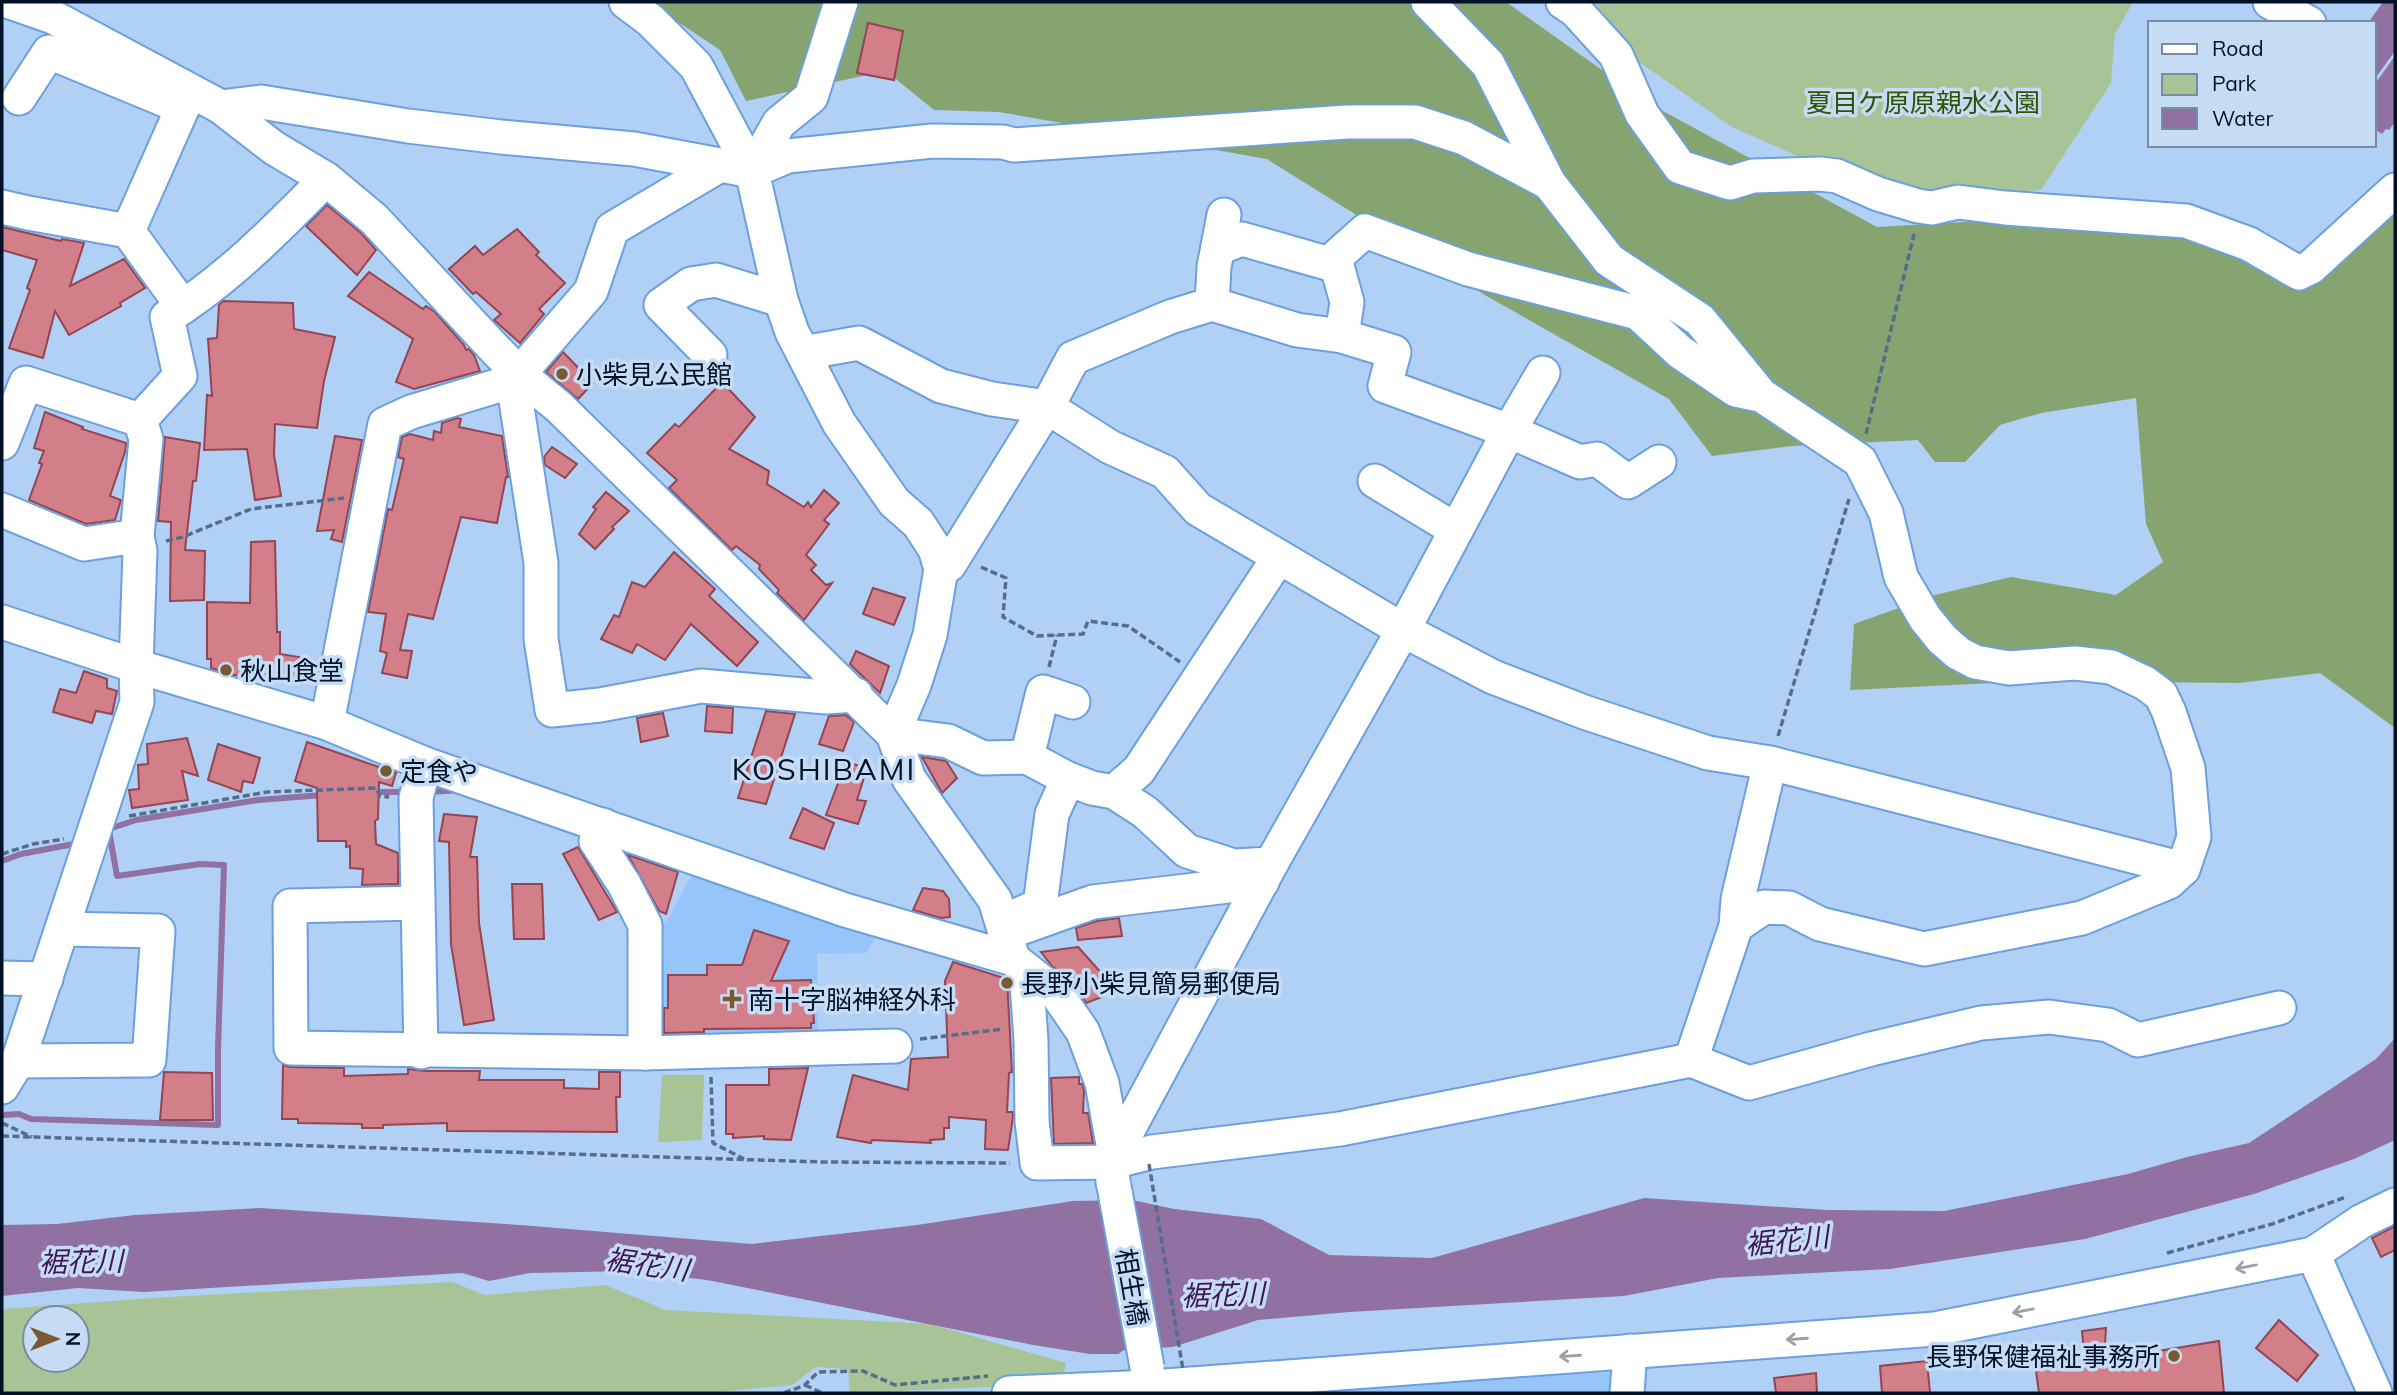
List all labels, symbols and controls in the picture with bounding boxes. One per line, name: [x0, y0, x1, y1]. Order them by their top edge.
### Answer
legend: [2148, 21, 2376, 147]
text: Road: [2212, 35, 2263, 61]
text: Park: [2212, 70, 2256, 96]
park label: 夏目ケ原原親水公園: [1806, 86, 2040, 119]
text: Water: [2212, 105, 2273, 131]
place label: 小柴見公民館: [576, 358, 732, 391]
marker: 小柴見公民館: [554, 366, 570, 382]
place label: 秋山食堂: [240, 654, 344, 687]
marker: 秋山食堂: [218, 662, 234, 678]
district label: KOSHIBAMI: [732, 750, 916, 788]
place label: 定食や: [400, 755, 478, 788]
marker: 定食や: [378, 763, 394, 779]
place label: 長野小柴見簡易郵便局: [1021, 967, 1281, 1000]
marker: 長野小柴見簡易郵便局: [999, 975, 1015, 991]
place label: 南十字脳神経外科: [748, 983, 956, 1016]
marker: 南十字脳神経外科: [722, 989, 742, 1009]
water label: 裾花川: [1743, 1218, 1834, 1262]
water label: 裾花川: [603, 1241, 694, 1288]
water label: 裾花川: [39, 1243, 126, 1279]
street label: 相生橋: [1109, 1246, 1155, 1328]
one-way arrow: [2235, 1261, 2258, 1274]
water label: 裾花川: [1180, 1275, 1269, 1313]
north arrow: [21, 1304, 91, 1374]
one-way arrow: [2012, 1305, 2035, 1319]
text: N: [61, 1332, 85, 1346]
one-way arrow: [1786, 1333, 1809, 1346]
place label: 長野保健福祉事務所: [1926, 1340, 2160, 1373]
marker: 長野保健福祉事務所: [2166, 1348, 2182, 1364]
one-way arrow: [1559, 1350, 1582, 1363]

